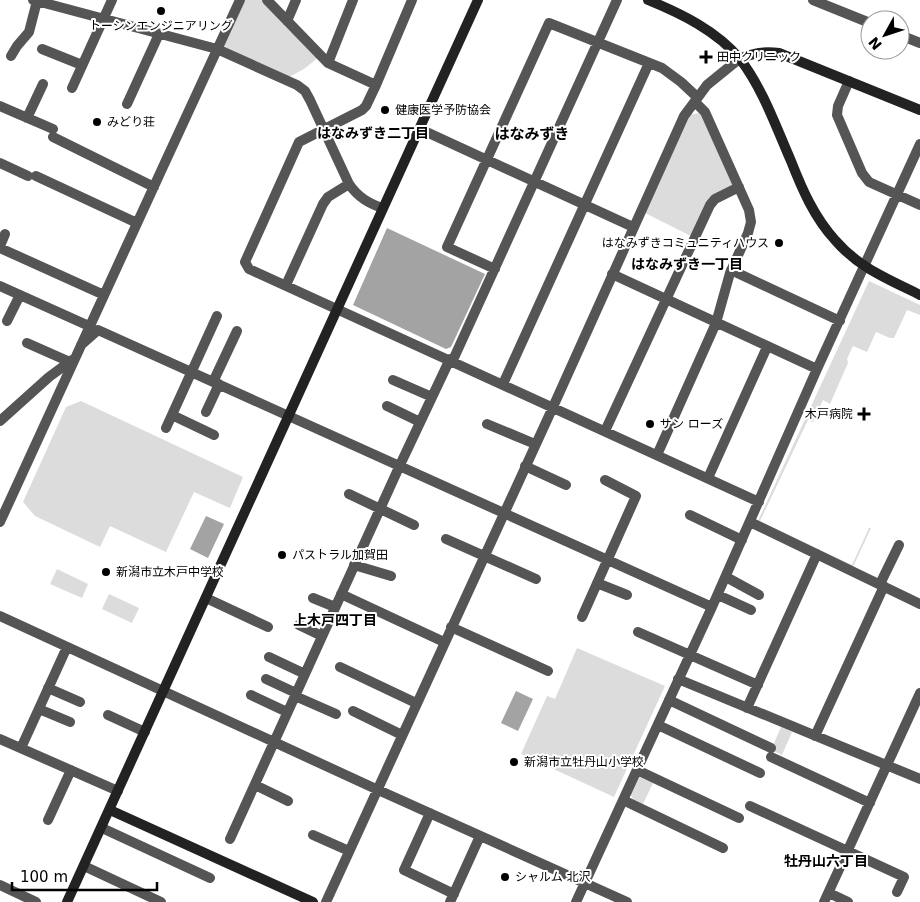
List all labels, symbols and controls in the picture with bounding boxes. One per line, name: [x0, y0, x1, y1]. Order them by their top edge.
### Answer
marker: トーシンエンジニアリング: [155, 5, 167, 17]
north arrow: [860, 10, 910, 60]
place label: トーシンエンジニアリング: [89, 19, 233, 33]
text: N: [865, 34, 885, 53]
marker: 田中クリニック: [699, 50, 713, 64]
place label: 田中クリニック: [717, 50, 801, 64]
place label: 健康医学予防協会: [395, 103, 491, 117]
marker: 健康医学予防協会: [379, 104, 391, 116]
place label: みどり荘: [107, 115, 155, 129]
marker: みどり荘: [91, 116, 103, 128]
district label: はなみずき二丁目: [317, 125, 429, 141]
district label: はなみずき: [494, 125, 570, 143]
place label: はなみずきコミュニティハウス: [602, 236, 769, 250]
marker: はなみずきコミュニティハウス: [773, 237, 785, 249]
district label: はなみずき一丁目: [631, 256, 743, 272]
place label: 木戸病院: [805, 407, 853, 421]
marker: 木戸病院: [857, 407, 871, 421]
place label: サン ローズ: [660, 417, 723, 431]
marker: サン ローズ: [644, 418, 656, 430]
place label: パストラル加賀田: [292, 548, 388, 562]
marker: パストラル加賀田: [276, 549, 288, 561]
place label: 新潟市立木戸中学校: [116, 565, 224, 579]
marker: 新潟市立木戸中学校: [100, 566, 112, 578]
district label: 上木戸四丁目: [293, 612, 377, 628]
place label: 新潟市立牡丹山小学校: [524, 755, 644, 769]
marker: 新潟市立牡丹山小学校: [508, 756, 520, 768]
district label: 牡丹山六丁目: [784, 853, 868, 869]
scale bar: [12, 860, 158, 892]
text: 100 m: [20, 868, 68, 886]
place label: シャルム 北沢: [515, 870, 591, 884]
marker: シャルム 北沢: [499, 871, 511, 883]

